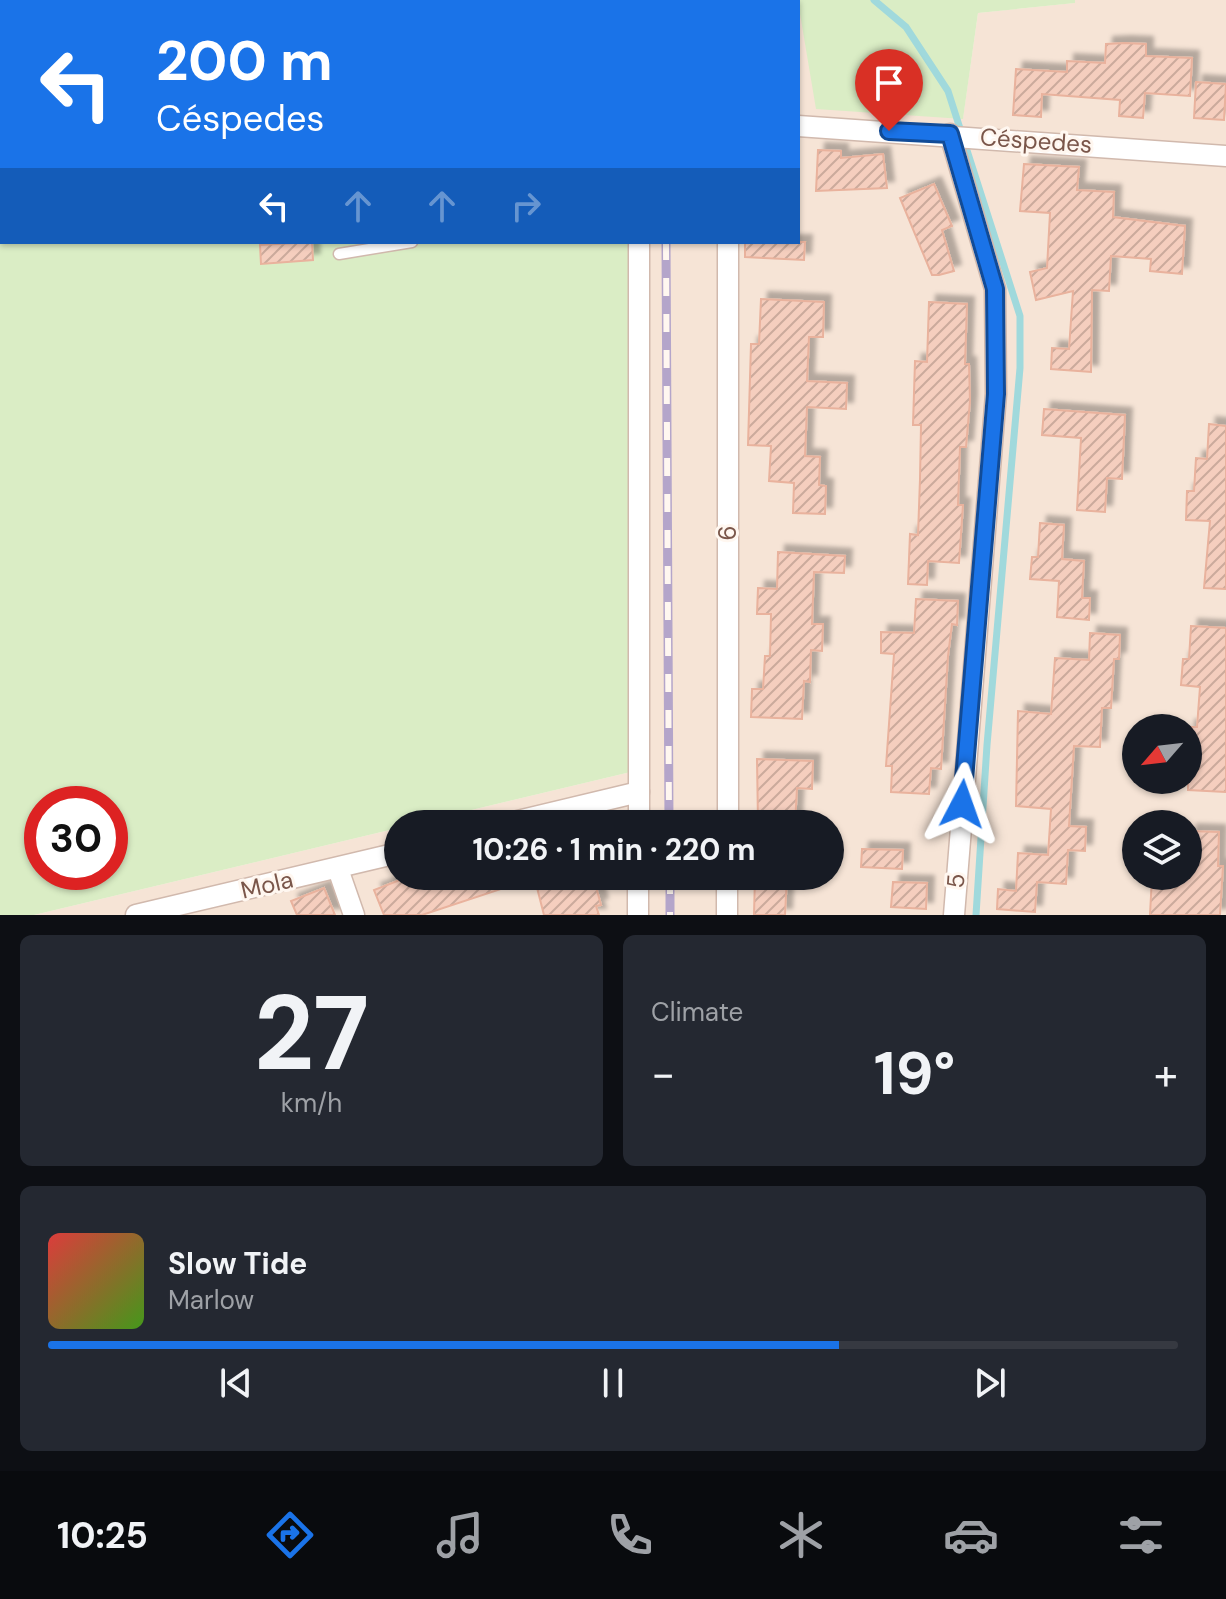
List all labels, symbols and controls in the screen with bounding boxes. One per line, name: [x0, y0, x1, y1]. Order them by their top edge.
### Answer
text: 200 m: [156, 24, 333, 97]
icon: left: [24, 32, 128, 136]
pin: [855, 49, 923, 131]
icon: arrive: [867, 61, 911, 105]
text: Céspedes: [156, 95, 324, 142]
street label: Céspedes: [979, 121, 1093, 160]
icon: left: [252, 184, 296, 228]
icon: ahead: [336, 184, 380, 228]
icon: ahead: [420, 184, 464, 228]
icon: right: [504, 184, 548, 228]
street label: 6: [712, 525, 743, 541]
north arrow: [1122, 714, 1202, 794]
map controls: [1122, 714, 1202, 890]
position arrow: [920, 762, 1004, 846]
speed limit sign: 30: [24, 786, 128, 890]
button: layers: [1122, 810, 1202, 890]
text: 10:26 · 1 min · 220 m: [472, 830, 756, 869]
street label: Mola: [238, 863, 296, 906]
street label: 5: [940, 873, 971, 889]
text: 27: [254, 966, 369, 1101]
text: Climate: [651, 995, 743, 1029]
text: 19°: [874, 1034, 955, 1113]
text: −: [651, 1045, 675, 1103]
text: +: [1154, 1045, 1178, 1103]
text: km/h: [281, 1086, 342, 1120]
text: Slow Tide: [168, 1244, 307, 1283]
text: Marlow: [168, 1283, 254, 1317]
icon: previous: [214, 1361, 258, 1405]
icon: pause: [591, 1361, 635, 1405]
icon: next: [968, 1361, 1012, 1405]
icon: directions: [262, 1507, 318, 1563]
icon: music: [432, 1507, 488, 1563]
icon: phone: [602, 1507, 658, 1563]
icon: climate: [773, 1507, 829, 1563]
icon: car: [943, 1507, 999, 1563]
icon: filters: [1113, 1507, 1169, 1563]
text: 10:25: [57, 1512, 148, 1559]

